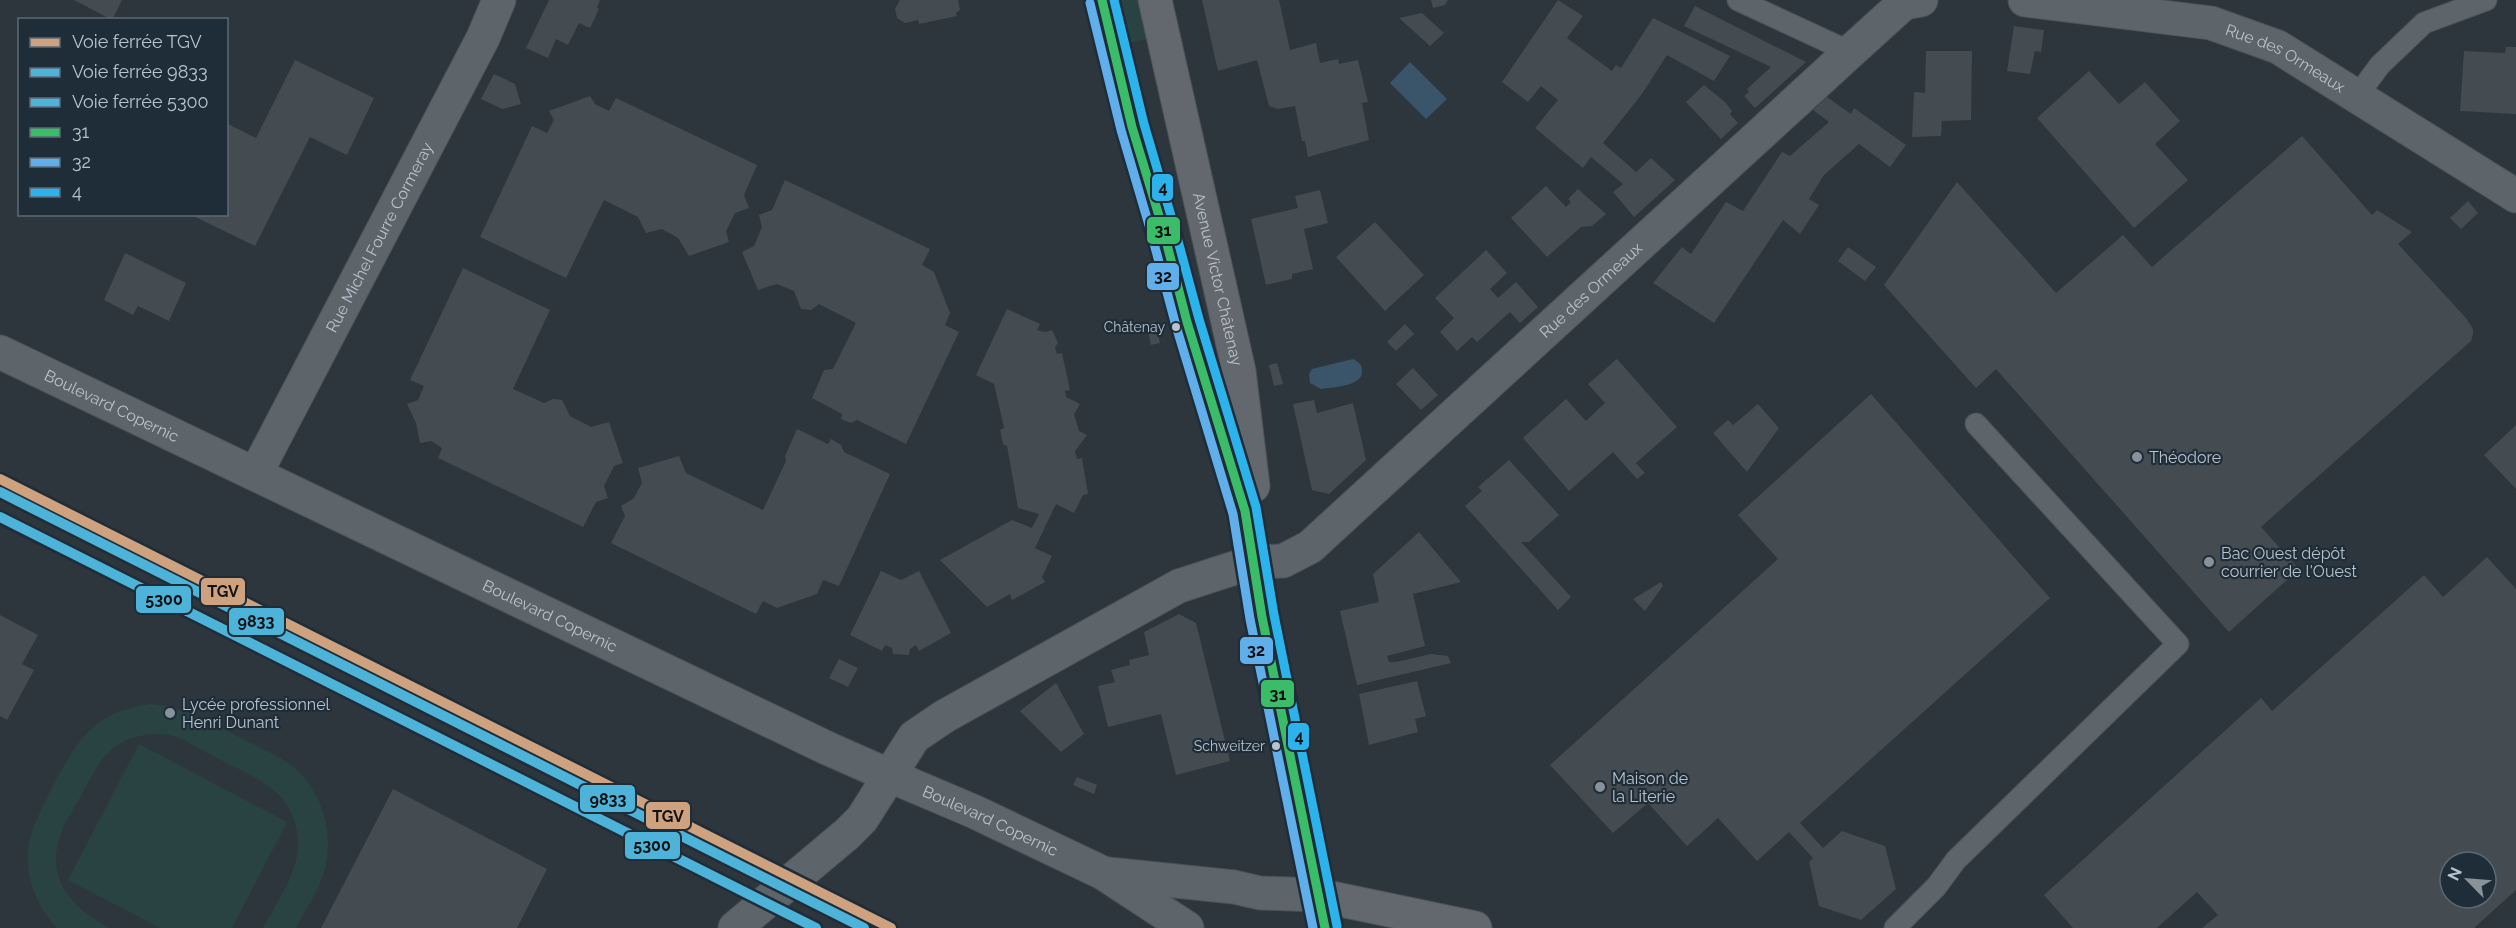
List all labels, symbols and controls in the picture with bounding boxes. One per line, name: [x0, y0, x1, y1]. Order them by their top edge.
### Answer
legend: [18, 18, 228, 216]
street label: Rue des Ormeaux: [2223, 20, 2349, 96]
text: Voie ferrée TGV: [72, 31, 202, 52]
text: Voie ferrée 9833: [72, 61, 208, 82]
text: Voie ferrée 5300: [72, 91, 209, 112]
text: 31: [72, 121, 90, 142]
street label: Rue Michel Fourre Cormeray: [322, 139, 437, 335]
text: 32: [72, 151, 91, 172]
line badge: 4: [1151, 173, 1174, 202]
text: 4: [1158, 178, 1168, 197]
text: 4: [72, 181, 82, 202]
street label: Avenue Victor Châtenay: [1189, 190, 1247, 368]
line badge: 31: [1146, 216, 1181, 245]
text: 31: [1155, 221, 1172, 240]
street label: Rue des Ormeaux: [1535, 238, 1646, 342]
line badge: 32: [1146, 262, 1180, 291]
text: 32: [1154, 267, 1172, 286]
place label: Châtenay: [1104, 319, 1165, 335]
marker: Châtenay: [1170, 321, 1182, 333]
street label: Boulevard Copernic: [42, 365, 182, 446]
place label: Théodore: [2149, 448, 2221, 467]
marker: Théodore: [2130, 450, 2144, 464]
place label: Bac Ouest dépôt courrier de l'Ouest: [2221, 544, 2357, 581]
marker: Bac Ouest dépôt courrier de l'Ouest: [2202, 555, 2216, 569]
street label: Boulevard Copernic: [480, 575, 621, 656]
line badge: TGV: [200, 577, 246, 606]
text: TGV: [207, 582, 239, 601]
line badge: 5300: [135, 585, 192, 614]
text: 5300: [145, 590, 183, 609]
line badge: 9833: [228, 607, 285, 636]
text: 9833: [238, 612, 275, 631]
line badge: 32: [1239, 636, 1274, 665]
text: 32: [1247, 641, 1265, 660]
line badge: 31: [1260, 679, 1295, 708]
text: 31: [1270, 685, 1287, 704]
place label: Lycée professionnel Henri Dunant: [182, 695, 331, 732]
marker: Lycée professionnel Henri Dunant: [163, 706, 177, 720]
line badge: 4: [1287, 722, 1310, 751]
text: 4: [1294, 727, 1304, 746]
place label: Schweitzer: [1194, 738, 1265, 754]
marker: Schweitzer: [1270, 740, 1282, 752]
place label: Maison de la Literie: [1612, 769, 1688, 806]
marker: Maison de la Literie: [1593, 780, 1607, 794]
street label: Boulevard Copernic: [920, 781, 1061, 860]
line badge: 9833: [579, 784, 636, 813]
text: 9833: [590, 790, 627, 809]
line badge: TGV: [645, 801, 691, 830]
text: TGV: [652, 807, 684, 826]
line badge: 5300: [624, 831, 681, 860]
text: 5300: [633, 836, 671, 855]
north arrow: [2438, 850, 2498, 910]
text: N: [2444, 864, 2466, 883]

